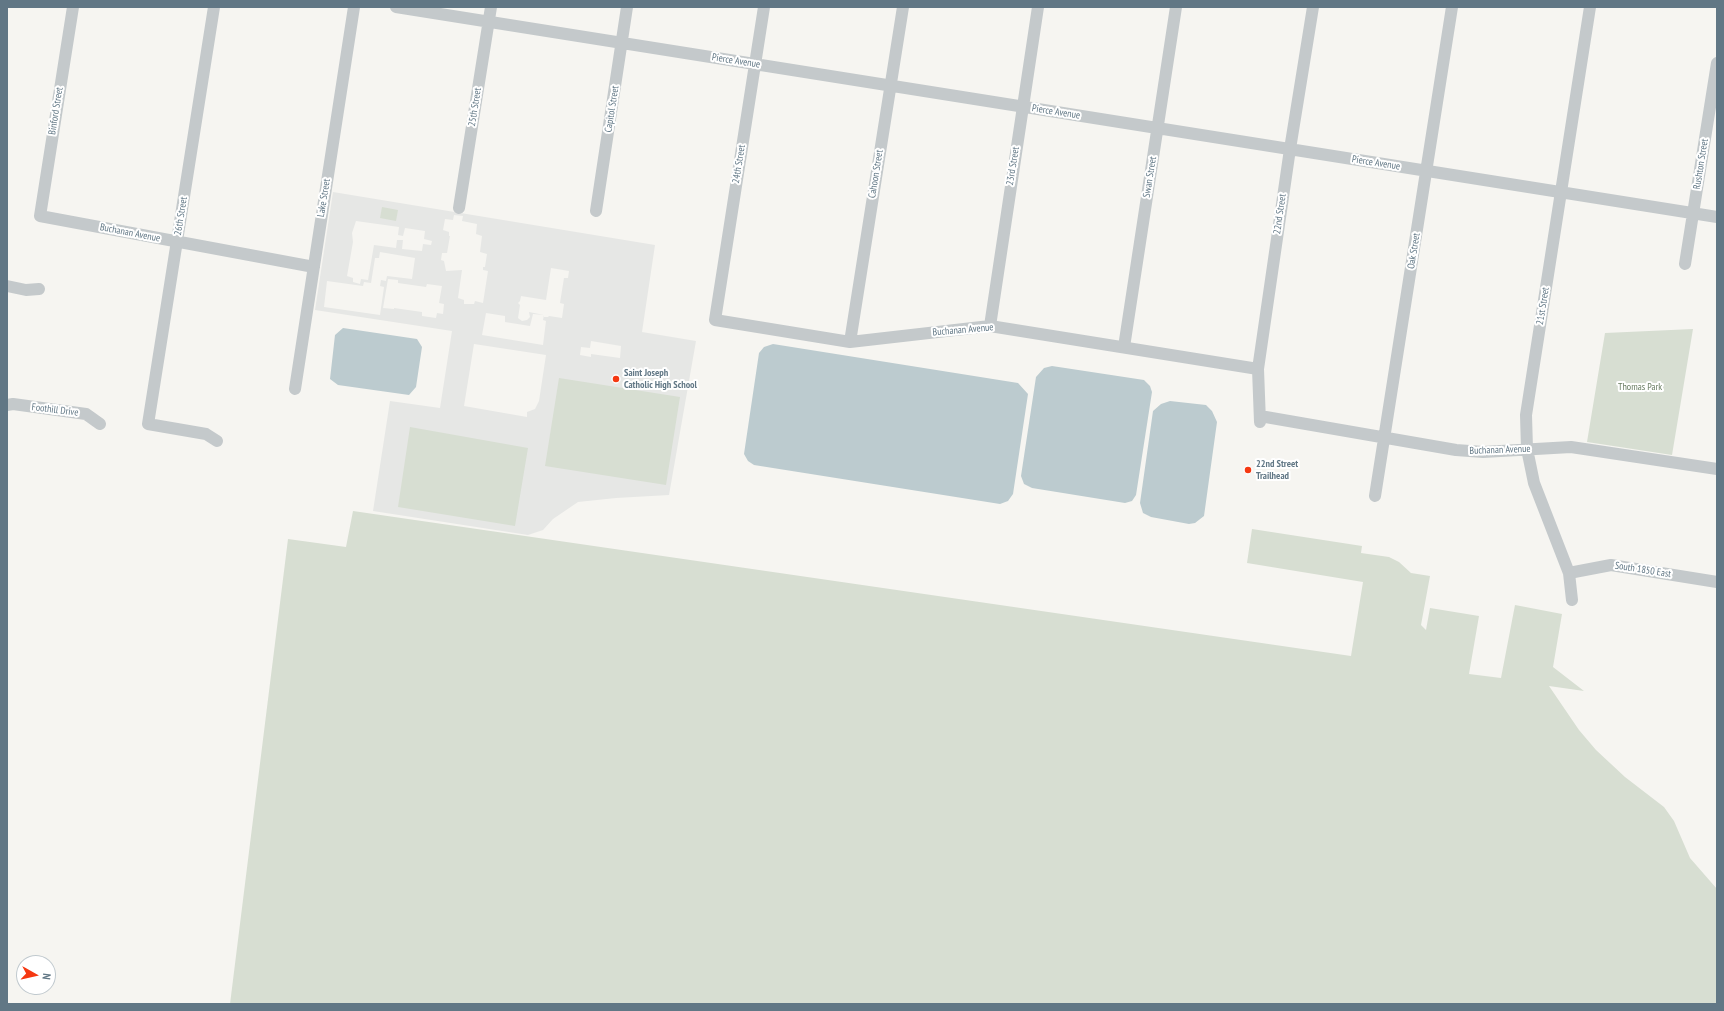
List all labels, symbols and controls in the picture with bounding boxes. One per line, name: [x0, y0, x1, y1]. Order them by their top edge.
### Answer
street label: Pierce Avenue: [711, 51, 761, 71]
street label: Capitol Street: [602, 85, 622, 133]
street label: Binford Street: [46, 86, 66, 136]
street label: 25th Street: [466, 87, 484, 127]
street label: Pierce Avenue: [1031, 102, 1081, 122]
street label: Rushton Street: [1691, 138, 1711, 190]
street label: 24th Street: [730, 144, 748, 184]
street label: 23rd Street: [1004, 146, 1022, 186]
street label: Cahoon Street: [866, 149, 886, 199]
street label: Pierce Avenue: [1351, 153, 1401, 173]
street label: Swan Street: [1141, 156, 1159, 198]
street label: Lake Street: [315, 178, 333, 218]
street label: 22nd Street: [1271, 193, 1289, 235]
street label: 26th Street: [172, 196, 190, 236]
street label: Buchanan Avenue: [99, 221, 161, 245]
street label: Oak Street: [1405, 232, 1423, 270]
street label: 21st Street: [1534, 286, 1552, 326]
street label: Buchanan Avenue: [932, 321, 994, 339]
place label: Saint Joseph Catholic High School: [624, 367, 697, 390]
marker: Saint Joseph Catholic High School: [611, 374, 621, 384]
park label: Thomas Park: [1618, 381, 1662, 393]
street label: Foothill Drive: [31, 401, 79, 419]
street label: Buchanan Avenue: [1469, 443, 1531, 457]
place label: 22nd Street Trailhead: [1256, 458, 1298, 482]
marker: 22nd Street Trailhead: [1243, 465, 1253, 475]
street label: South 1850 East: [1614, 560, 1672, 580]
north arrow: [16, 955, 56, 995]
text: N: [40, 973, 54, 980]

